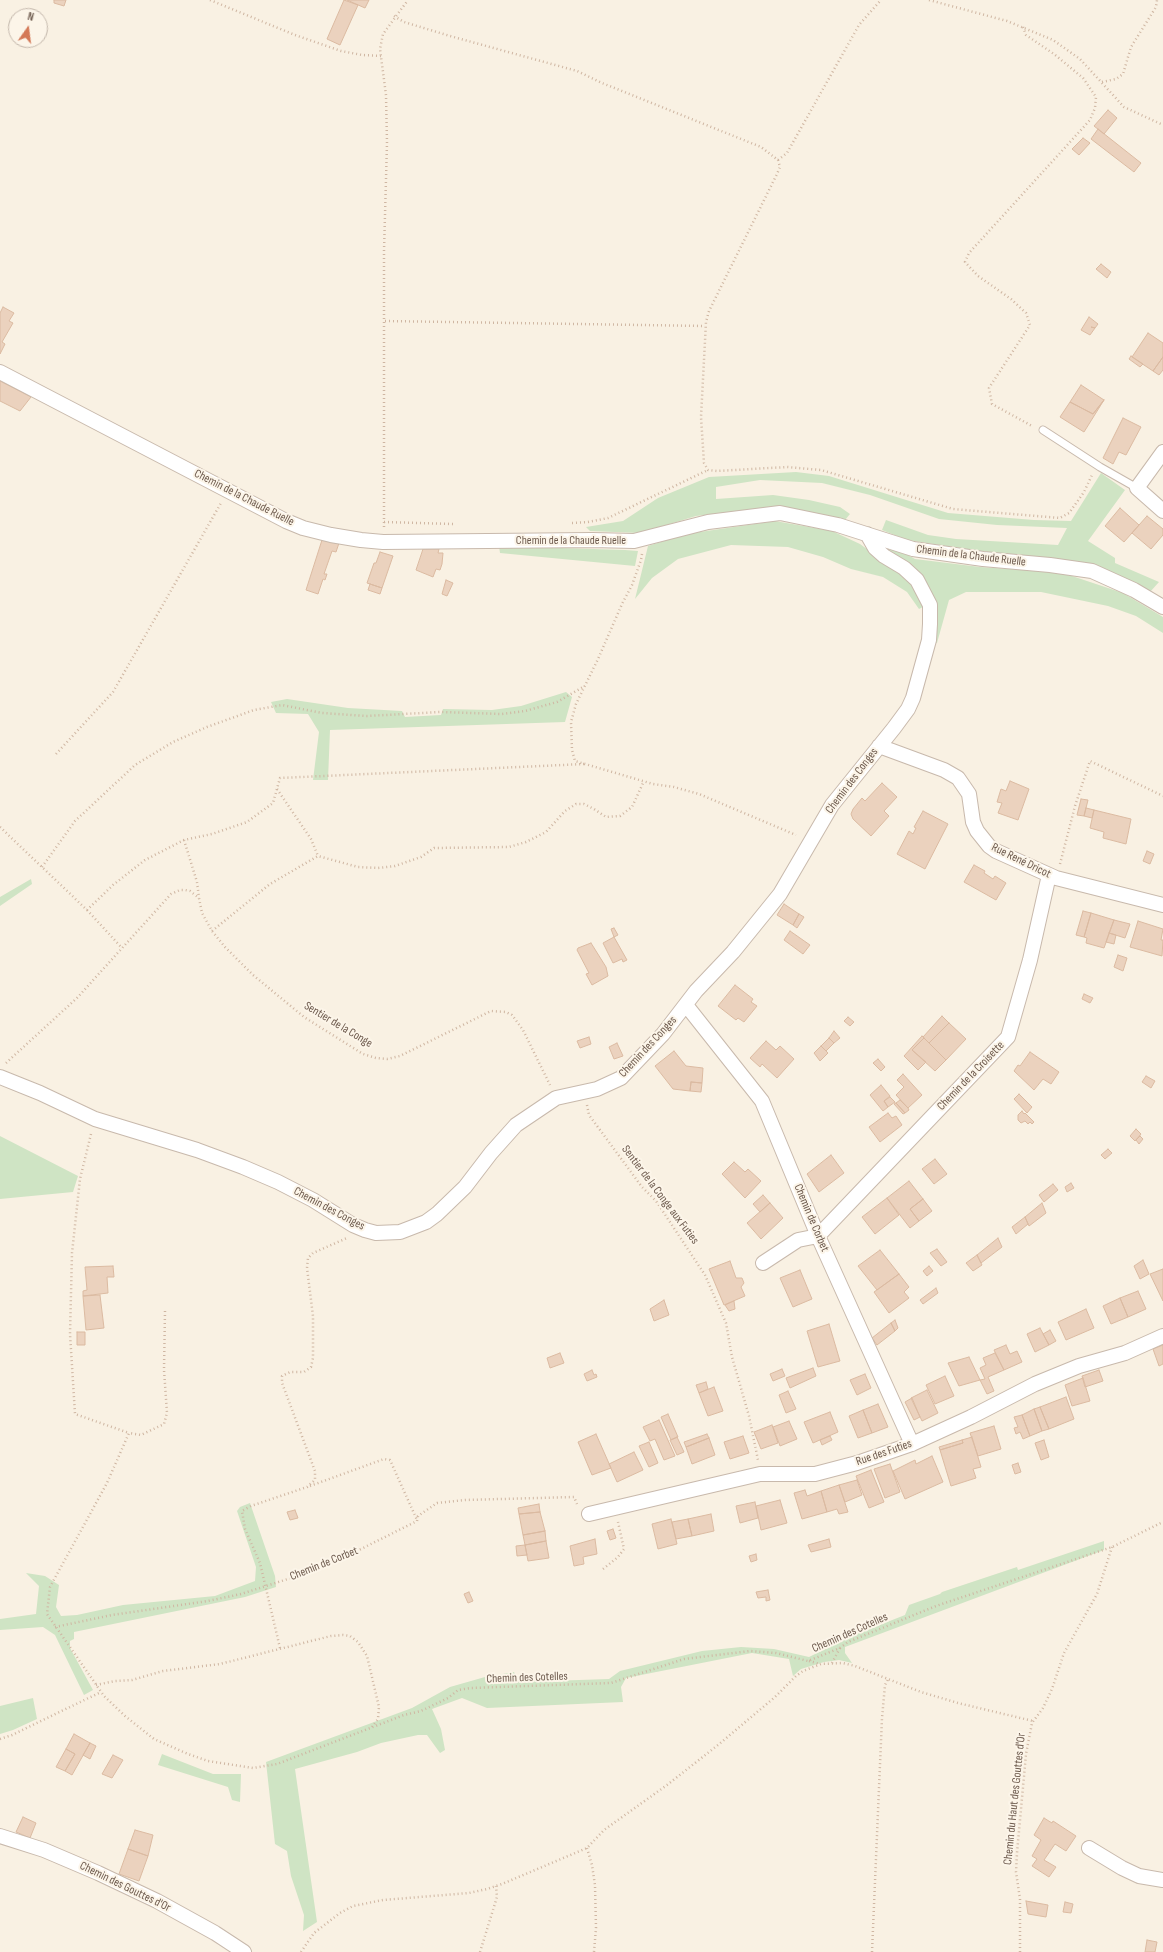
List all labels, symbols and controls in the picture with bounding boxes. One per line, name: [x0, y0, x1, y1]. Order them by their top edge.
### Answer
north arrow: [8, 8, 48, 48]
text: N: [26, 10, 35, 24]
street label: Chemin de la Chaude Ruelle: [192, 467, 296, 529]
street label: Chemin de la Chaude Ruelle: [516, 534, 626, 548]
street label: Chemin de la Chaude Ruelle: [915, 542, 1027, 570]
street label: Chemin des Conges: [823, 745, 881, 817]
street label: Rue René Dricot: [989, 840, 1053, 882]
street label: Sentier de la Conge: [301, 999, 375, 1051]
street label: Chemin des Conges: [616, 1013, 680, 1081]
street label: Chemin de la Croisette: [934, 1038, 1008, 1114]
street label: Sentier de la Conge aux Futies: [618, 1143, 702, 1247]
street label: Chemin de Corbet: [790, 1182, 832, 1254]
street label: Chemin des Conges: [291, 1184, 367, 1234]
street label: Rue des Futies: [854, 1437, 914, 1469]
street label: Chemin de Corbet: [288, 1544, 360, 1584]
street label: Chemin des Cotelles: [810, 1610, 890, 1656]
street label: Chemin des Cotelles: [486, 1669, 568, 1687]
street label: Chemin du Haut des Gouttes d'Or: [1001, 1732, 1029, 1866]
street label: Chemin des Gouttes d'Or: [77, 1859, 173, 1915]

